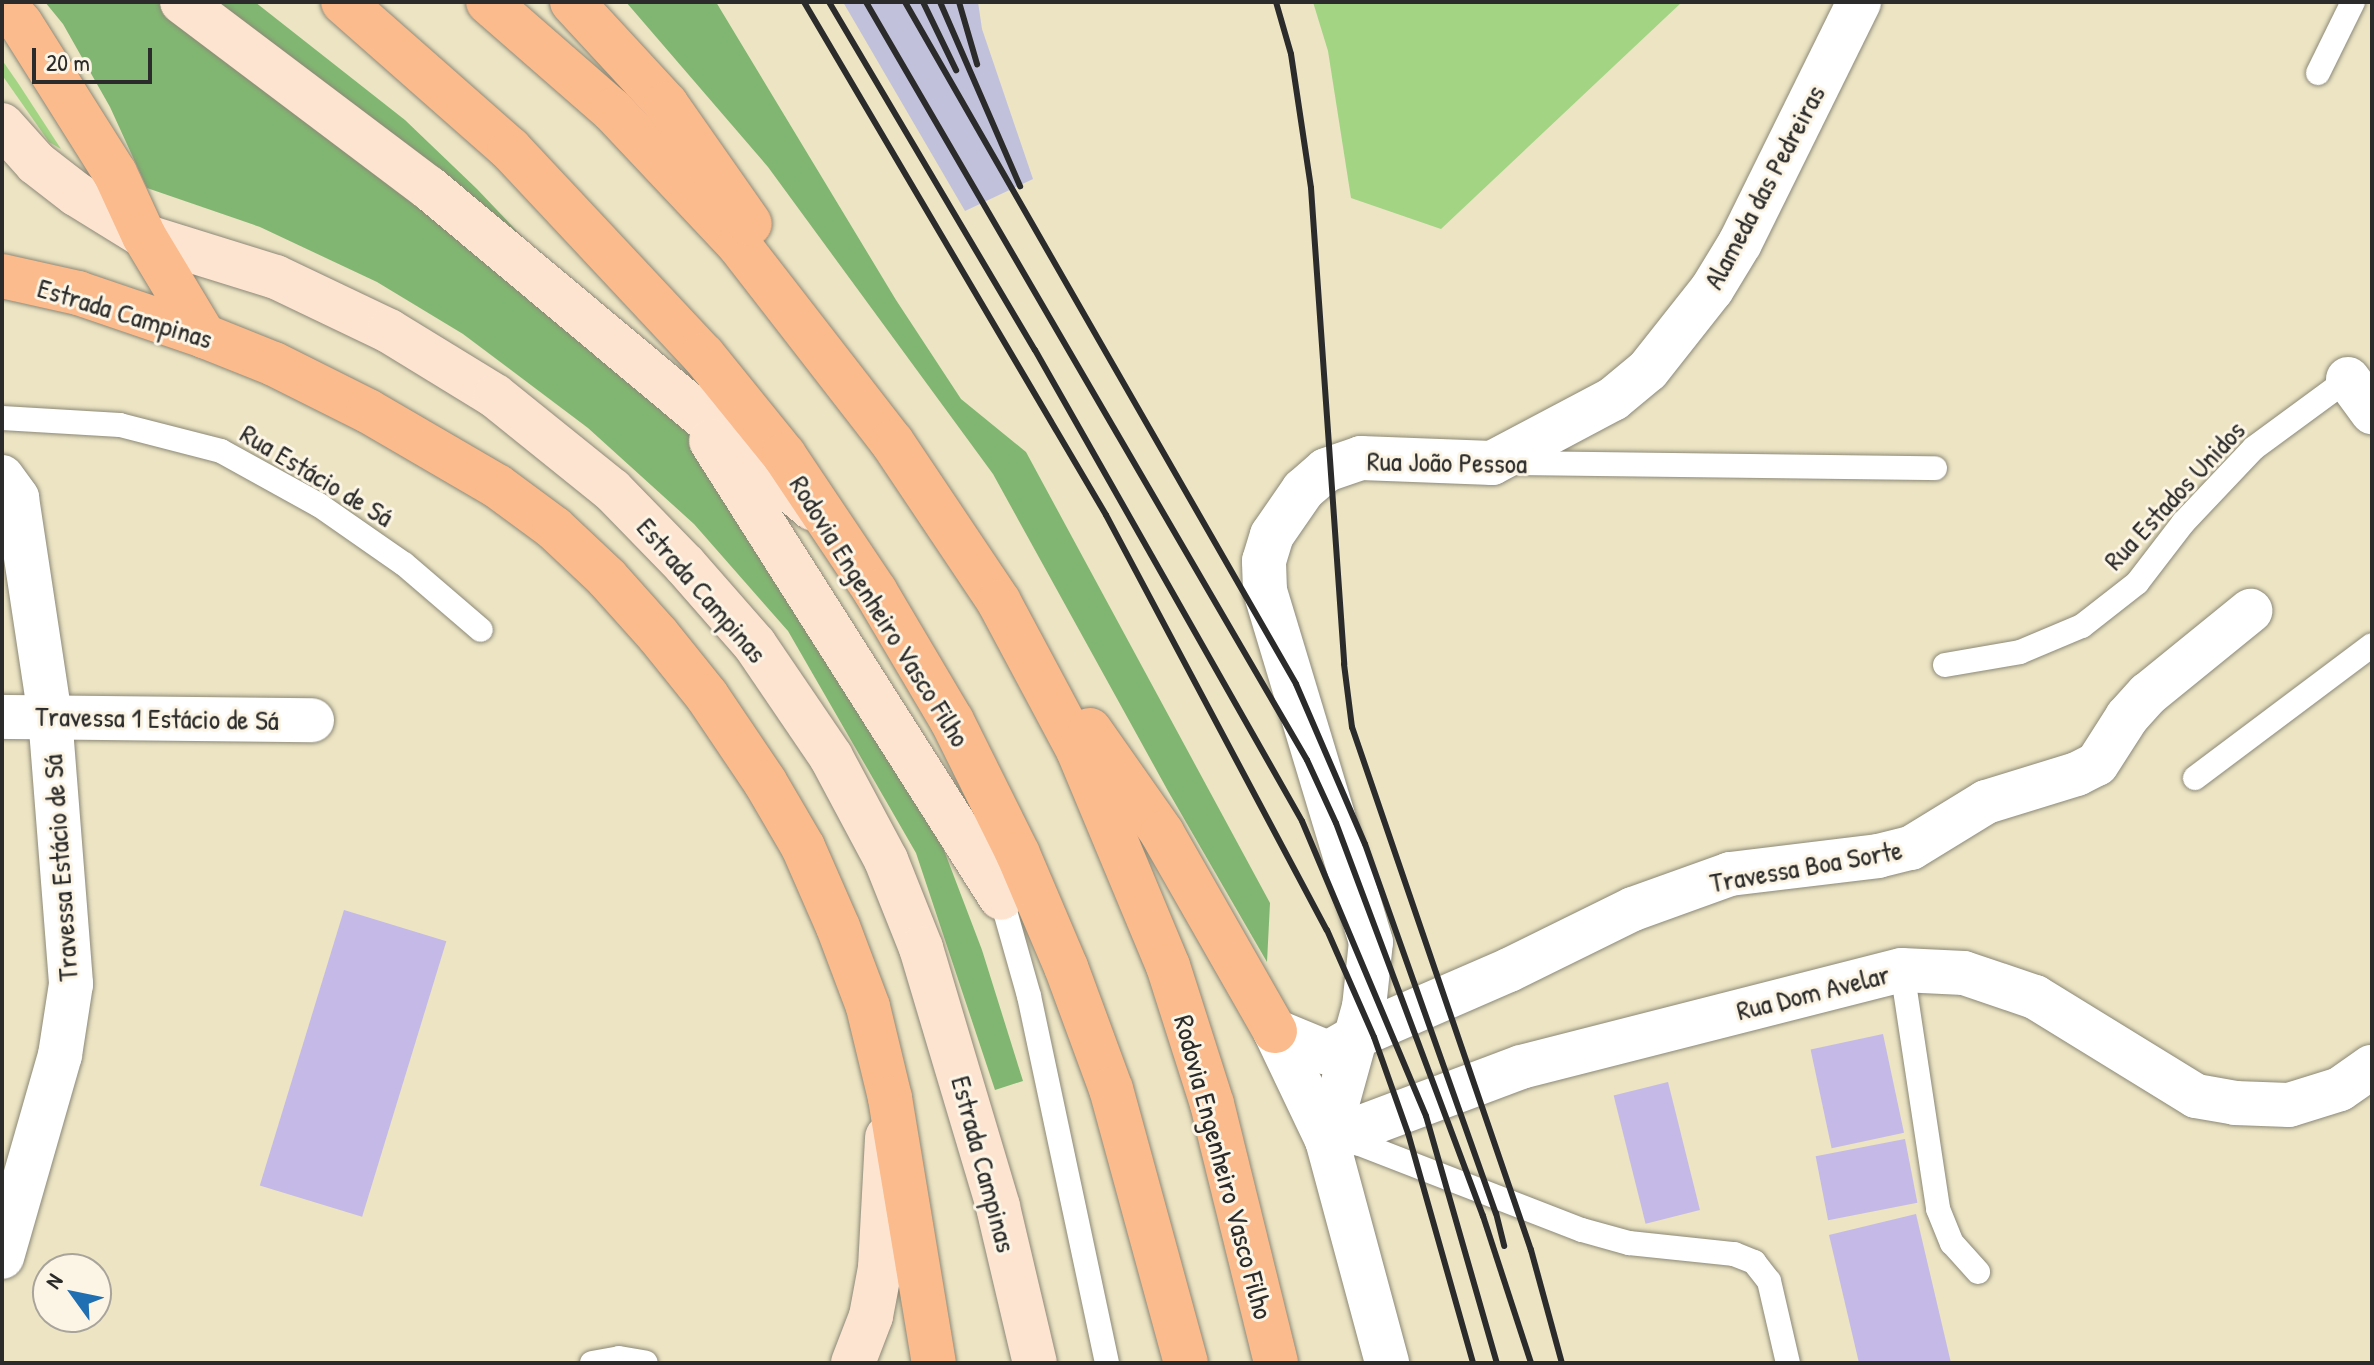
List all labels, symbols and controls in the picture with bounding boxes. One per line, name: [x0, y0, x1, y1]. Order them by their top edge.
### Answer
scale bar: [36, 32, 156, 82]
text: 20 m: [46, 46, 90, 78]
street label: Alameda das Pedreiras: [1696, 79, 1832, 295]
street label: Estrada Campinas: [34, 270, 216, 356]
street label: Rua Estados Unidos: [2096, 413, 2252, 577]
street label: Rua Estácio de Sá: [235, 416, 399, 534]
street label: Rua João Pessoa: [1367, 444, 1527, 480]
street label: Rodovia Engenheiro Vasco Filho: [783, 469, 977, 753]
street label: Estrada Campinas: [630, 511, 774, 669]
street label: Travessa 1 Estácio de Sá: [35, 699, 279, 737]
street label: Travessa Estácio de Sá: [35, 754, 85, 982]
street label: Travessa Boa Sorte: [1707, 833, 1905, 899]
street label: Rua Dom Avelar: [1733, 957, 1893, 1027]
street label: Rodovia Engenheiro Vasco Filho: [1167, 1011, 1281, 1323]
street label: Estrada Campinas: [944, 1072, 1024, 1256]
north arrow: [32, 1253, 112, 1333]
text: N: [38, 1268, 69, 1294]

